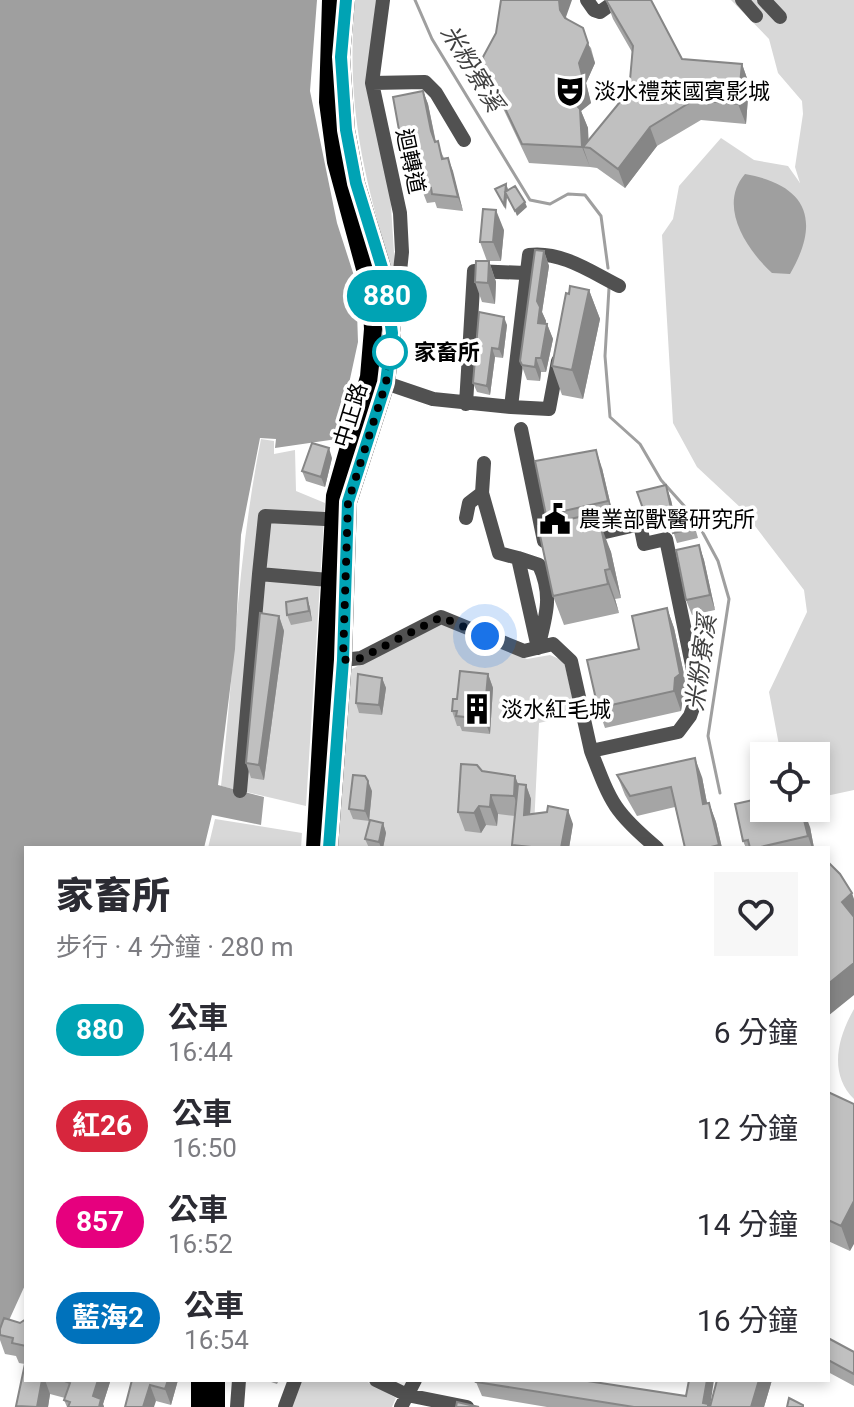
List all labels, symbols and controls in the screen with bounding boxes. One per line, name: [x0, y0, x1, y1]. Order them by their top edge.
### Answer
water label: 米粉寮溪: [435, 20, 510, 119]
theatre icon: 淡水禮萊國賓影城: [553, 74, 587, 108]
place label: 淡水禮萊國賓影城: [594, 79, 770, 104]
street label: 迴轉道: [391, 126, 430, 196]
line badge: 880: [341, 270, 433, 322]
text: 880: [363, 279, 411, 312]
marker: 家畜所: [373, 335, 407, 369]
place label: 家畜所: [414, 340, 480, 365]
street label: 中正路: [329, 380, 372, 450]
public building icon: 農業部獸醫研究所: [538, 502, 572, 536]
place label: 農業部獸醫研究所: [579, 507, 755, 532]
water label: 米粉寮溪: [680, 611, 722, 712]
your location: [465, 616, 505, 656]
building icon: 淡水紅毛城: [460, 692, 494, 726]
place label: 淡水紅毛城: [501, 697, 611, 722]
map controls: [750, 742, 830, 822]
button: locate: [750, 742, 830, 822]
button: heart: [714, 872, 798, 956]
text: 家畜所: [56, 874, 170, 918]
text: 步行 · 4 分鐘 · 280 m: [56, 932, 294, 962]
text: 公車: [168, 1000, 228, 1035]
text: 880: [76, 1013, 124, 1046]
text: 6 分鐘: [714, 1015, 798, 1050]
text: 16:44: [168, 1037, 233, 1067]
text: 公車: [172, 1096, 232, 1131]
text: 紅26: [72, 1109, 132, 1142]
text: 12 分鐘: [697, 1111, 798, 1146]
text: 16:50: [172, 1133, 237, 1163]
text: 公車: [168, 1192, 228, 1227]
text: 857: [76, 1205, 124, 1238]
text: 14 分鐘: [697, 1207, 798, 1242]
text: 16:52: [168, 1229, 233, 1259]
text: 公車: [184, 1288, 244, 1323]
text: 藍海2: [72, 1301, 144, 1334]
text: 16 分鐘: [697, 1303, 798, 1338]
text: 16:54: [184, 1325, 249, 1355]

